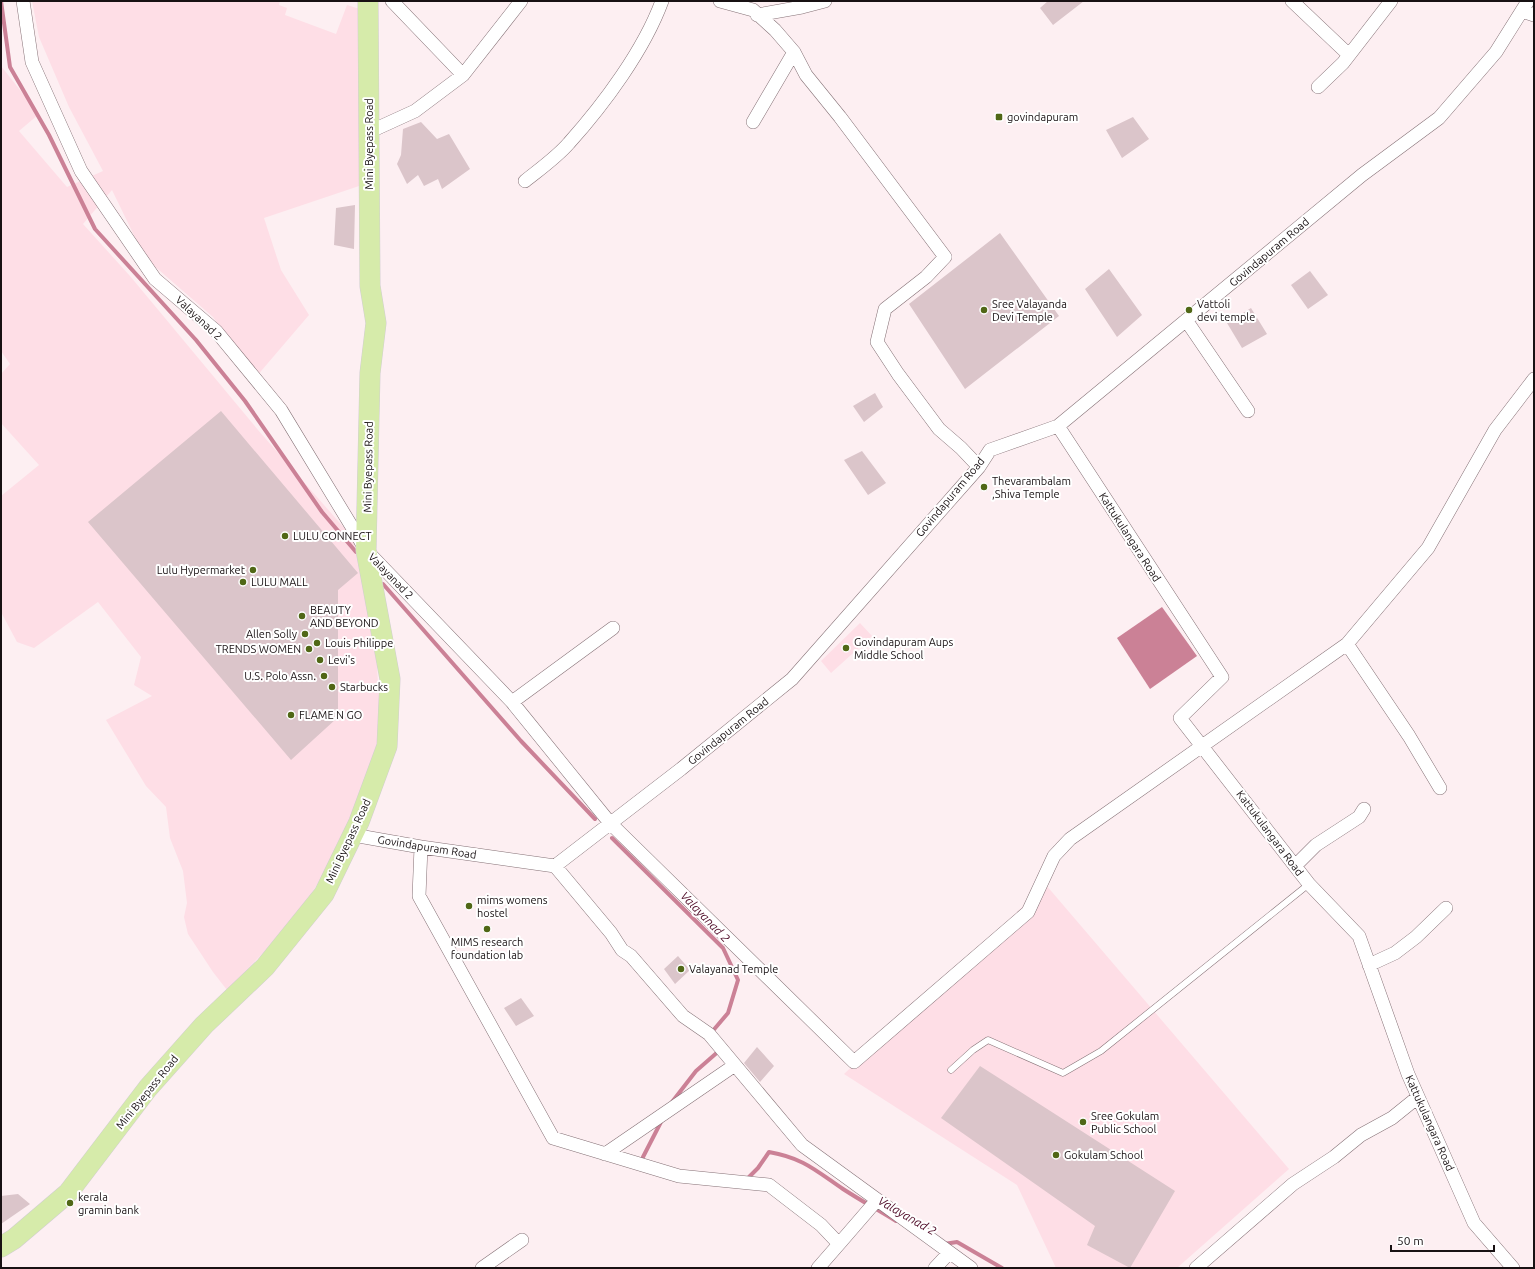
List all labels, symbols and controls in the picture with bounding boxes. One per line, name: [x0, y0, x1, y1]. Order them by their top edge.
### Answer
street label: Mini Byepass Road: [363, 98, 375, 190]
place label: govindapuram: [1007, 111, 1078, 123]
marker: govindapuram: [994, 112, 1004, 122]
street label: Govindapuram Road: [1227, 215, 1311, 289]
street label: Valayanad 2: [173, 293, 225, 343]
place label: Sree Valayanda Devi Temple: [992, 298, 1067, 323]
place label: Vattoli devi temple: [1197, 298, 1255, 323]
marker: Sree Valayanda Devi Temple: [979, 305, 989, 315]
marker: Vattoli devi temple: [1184, 305, 1194, 315]
street label: Mini Byepass Road: [361, 421, 375, 513]
street label: Govindapuram Road: [913, 455, 987, 539]
place label: Thevarambalam ,Shiva Temple: [992, 475, 1071, 500]
marker: Thevarambalam ,Shiva Temple: [979, 482, 989, 492]
street label: Kattukulangara Road: [1097, 490, 1163, 584]
place label: LULU CONNECT: [293, 530, 372, 542]
marker: LULU CONNECT: [280, 531, 290, 541]
street label: Valayanad 2: [366, 551, 416, 601]
place label: Lulu Hypermarket: [157, 564, 246, 576]
marker: Lulu Hypermarket: [248, 565, 258, 575]
place label: LULU MALL: [251, 576, 308, 588]
marker: LULU MALL: [238, 577, 248, 587]
place label: BEAUTY AND BEYOND: [310, 604, 379, 629]
marker: BEAUTY AND BEYOND: [297, 611, 307, 621]
place label: Allen Solly: [246, 628, 298, 640]
marker: Allen Solly: [300, 629, 310, 639]
place label: Govindapuram Aups Middle School: [854, 636, 954, 661]
place label: Louis Philippe: [325, 637, 393, 649]
marker: Louis Philippe: [312, 638, 322, 648]
place label: TRENDS WOMEN: [216, 643, 301, 655]
marker: Govindapuram Aups Middle School: [841, 643, 851, 653]
marker: TRENDS WOMEN: [304, 644, 314, 654]
place label: Levi's: [328, 654, 355, 666]
marker: Levi's: [315, 655, 325, 665]
place label: U.S. Polo Assn.: [244, 670, 316, 682]
marker: U.S. Polo Assn.: [319, 671, 329, 681]
place label: Starbucks: [340, 681, 388, 693]
marker: Starbucks: [327, 682, 337, 692]
street label: Govindapuram Road: [685, 695, 771, 767]
place label: FLAME N GO: [299, 709, 362, 721]
marker: FLAME N GO: [286, 710, 296, 720]
street label: Kattukulangara Road: [1234, 788, 1306, 878]
street label: Mini Byepass Road: [323, 797, 373, 885]
street label: Govindapuram Road: [377, 833, 477, 861]
water label: Valayanad 2: [678, 889, 733, 945]
place label: mims womens hostel: [477, 894, 548, 919]
marker: mims womens hostel: [464, 901, 474, 911]
marker: MIMS research foundation lab: [482, 924, 492, 934]
place label: MIMS research foundation lab: [451, 936, 523, 961]
place label: Valayanad Temple: [689, 963, 778, 975]
marker: Valayanad Temple: [676, 964, 686, 974]
street label: Mini Byepass Road: [114, 1053, 180, 1131]
street label: Kattukulangara Road: [1403, 1073, 1457, 1173]
place label: Sree Gokulam Public School: [1091, 1110, 1159, 1135]
marker: Sree Gokulam Public School: [1078, 1117, 1088, 1127]
place label: Gokulam School: [1064, 1149, 1143, 1161]
marker: Gokulam School: [1051, 1150, 1061, 1160]
place label: kerala gramin bank: [78, 1191, 139, 1216]
water label: Valayanad 2: [876, 1194, 939, 1237]
marker: kerala gramin bank: [65, 1198, 75, 1208]
scale bar: [1391, 1227, 1494, 1253]
text: 50 m: [1397, 1234, 1424, 1247]

